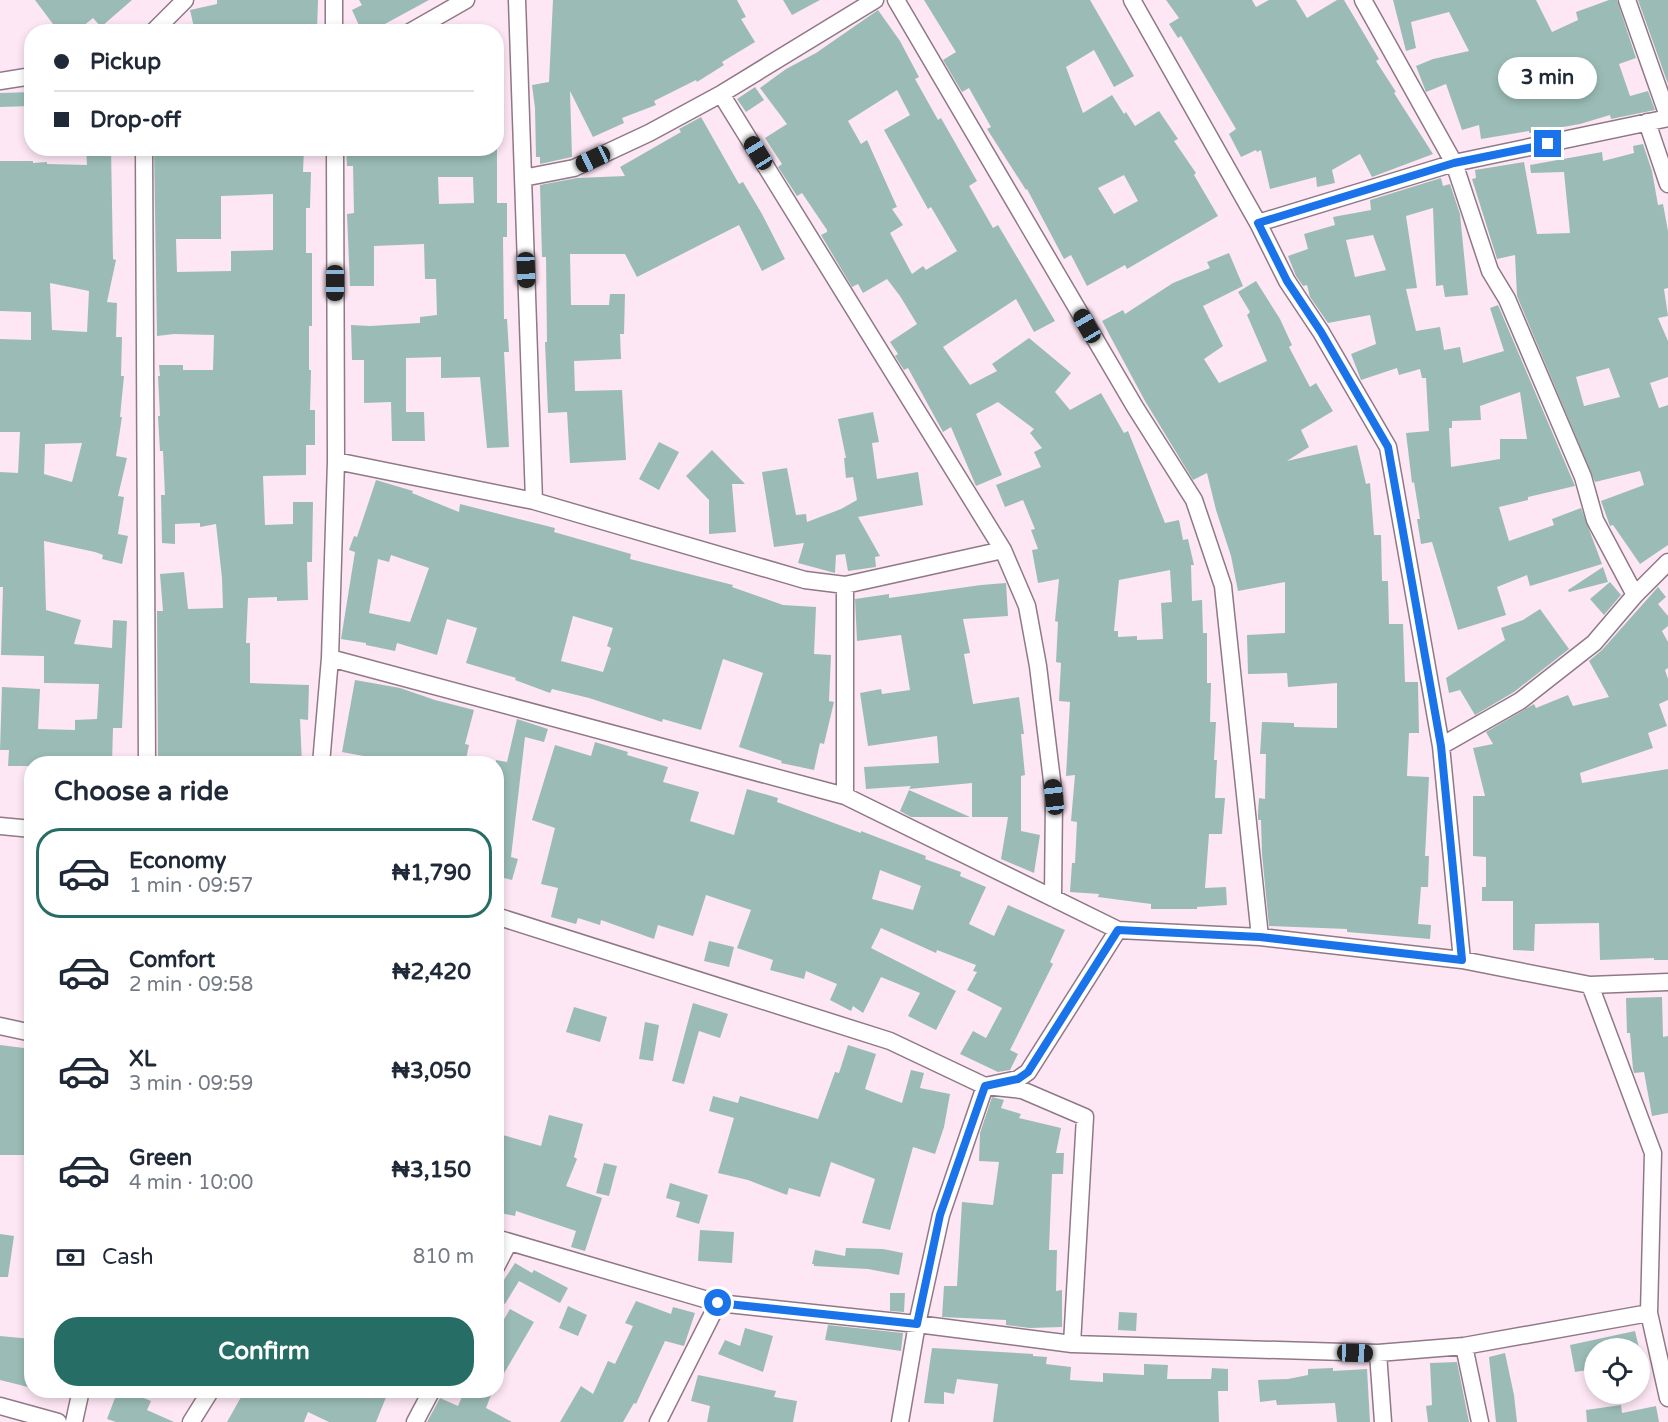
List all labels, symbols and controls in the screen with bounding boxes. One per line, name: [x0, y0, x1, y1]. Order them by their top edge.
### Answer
text: Pickup: [90, 49, 161, 75]
callout: 3 min: [1498, 57, 1598, 99]
text: 3 min: [1521, 66, 1574, 90]
text: Drop-off: [90, 107, 181, 133]
route end: [1534, 130, 1561, 157]
car: [741, 133, 775, 173]
car: [573, 143, 613, 175]
car: [516, 252, 536, 288]
car: [326, 265, 344, 301]
car: [1070, 306, 1104, 346]
text: Choose a ride: [54, 775, 229, 808]
car: [1043, 778, 1065, 816]
icon: car: [57, 846, 111, 900]
text: Economy: [129, 848, 226, 874]
text: ₦1,790: [392, 860, 471, 886]
text: 1 min · 09:57: [129, 874, 253, 898]
icon: car: [57, 945, 111, 999]
text: Comfort: [129, 947, 215, 973]
text: ₦2,420: [392, 959, 471, 985]
text: 2 min · 09:58: [129, 973, 253, 997]
icon: car: [57, 1044, 111, 1098]
text: XL: [129, 1046, 156, 1072]
text: ₦3,050: [392, 1058, 471, 1084]
text: 3 min · 09:59: [129, 1072, 253, 1096]
icon: car: [57, 1143, 111, 1197]
text: Green: [129, 1145, 192, 1171]
text: ₦3,150: [392, 1157, 471, 1183]
text: 4 min · 10:00: [129, 1171, 253, 1195]
icon: cash: [54, 1241, 87, 1274]
text: Cash: [102, 1244, 154, 1270]
text: 810 m: [413, 1245, 474, 1269]
route start: [704, 1289, 731, 1316]
button: Confirm: [54, 1317, 474, 1386]
map controls: [1584, 1338, 1650, 1404]
button: locate: [1584, 1338, 1650, 1404]
car: [1337, 1343, 1373, 1363]

